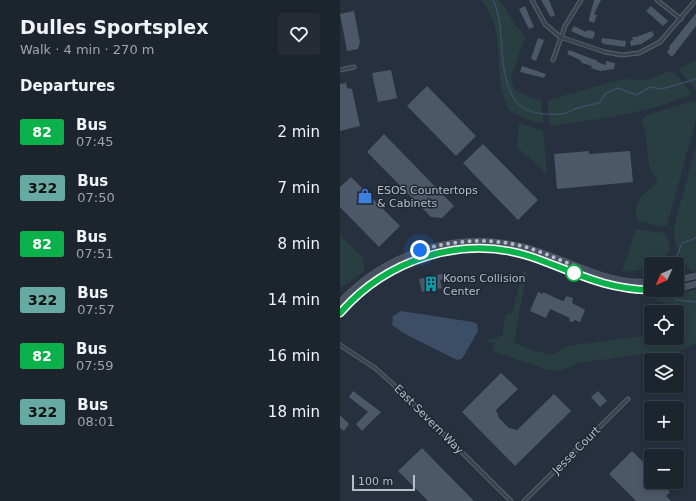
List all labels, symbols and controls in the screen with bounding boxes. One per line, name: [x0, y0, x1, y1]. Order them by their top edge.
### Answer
button: heart: [278, 13, 320, 55]
text: Dulles Sportsplex: [20, 16, 209, 38]
text: Walk · 4 min · 270 m: [20, 42, 154, 57]
text: Departures: [20, 77, 115, 95]
text: Bus: [76, 116, 107, 134]
text: 2 min: [277, 123, 320, 141]
text: 82: [32, 124, 52, 140]
text: 07:45: [76, 134, 113, 149]
text: Bus: [77, 172, 108, 190]
text: 7 min: [277, 179, 320, 197]
text: 322: [28, 180, 57, 196]
place label: ESOS Countertops & Cabinets: [377, 184, 478, 210]
shop icon: ESOS Countertops & Cabinets: [356, 187, 374, 205]
text: 07:50: [77, 190, 115, 205]
text: Bus: [76, 228, 107, 246]
text: 8 min: [277, 235, 320, 253]
text: 82: [32, 236, 52, 252]
your location: [410, 240, 430, 260]
text: 07:51: [76, 246, 113, 261]
north arrow: [644, 257, 684, 297]
map controls: [644, 257, 684, 489]
unlabelled marker: [565, 264, 583, 282]
place label: Koons Collision Center: [443, 272, 525, 298]
building icon: Koons Collision Center: [422, 275, 440, 293]
text: Bus: [77, 284, 108, 302]
text: 14 min: [268, 291, 320, 309]
text: 322: [28, 292, 57, 308]
text: 07:57: [77, 302, 115, 317]
button: locate: [644, 305, 684, 345]
text: Bus: [76, 340, 107, 358]
text: 16 min: [268, 347, 320, 365]
text: 82: [32, 348, 52, 364]
button: layers: [644, 353, 684, 393]
text: 07:59: [76, 358, 113, 373]
street label: East Severn Way: [391, 382, 466, 457]
text: Bus: [77, 396, 108, 414]
button: +: [644, 401, 684, 441]
text: 18 min: [268, 403, 320, 421]
text: 322: [28, 404, 57, 420]
text: 08:01: [77, 414, 115, 429]
street label: Jesse Court: [549, 423, 603, 478]
button: −: [644, 449, 684, 489]
scale bar: [352, 473, 415, 492]
text: 100 m: [358, 475, 393, 488]

